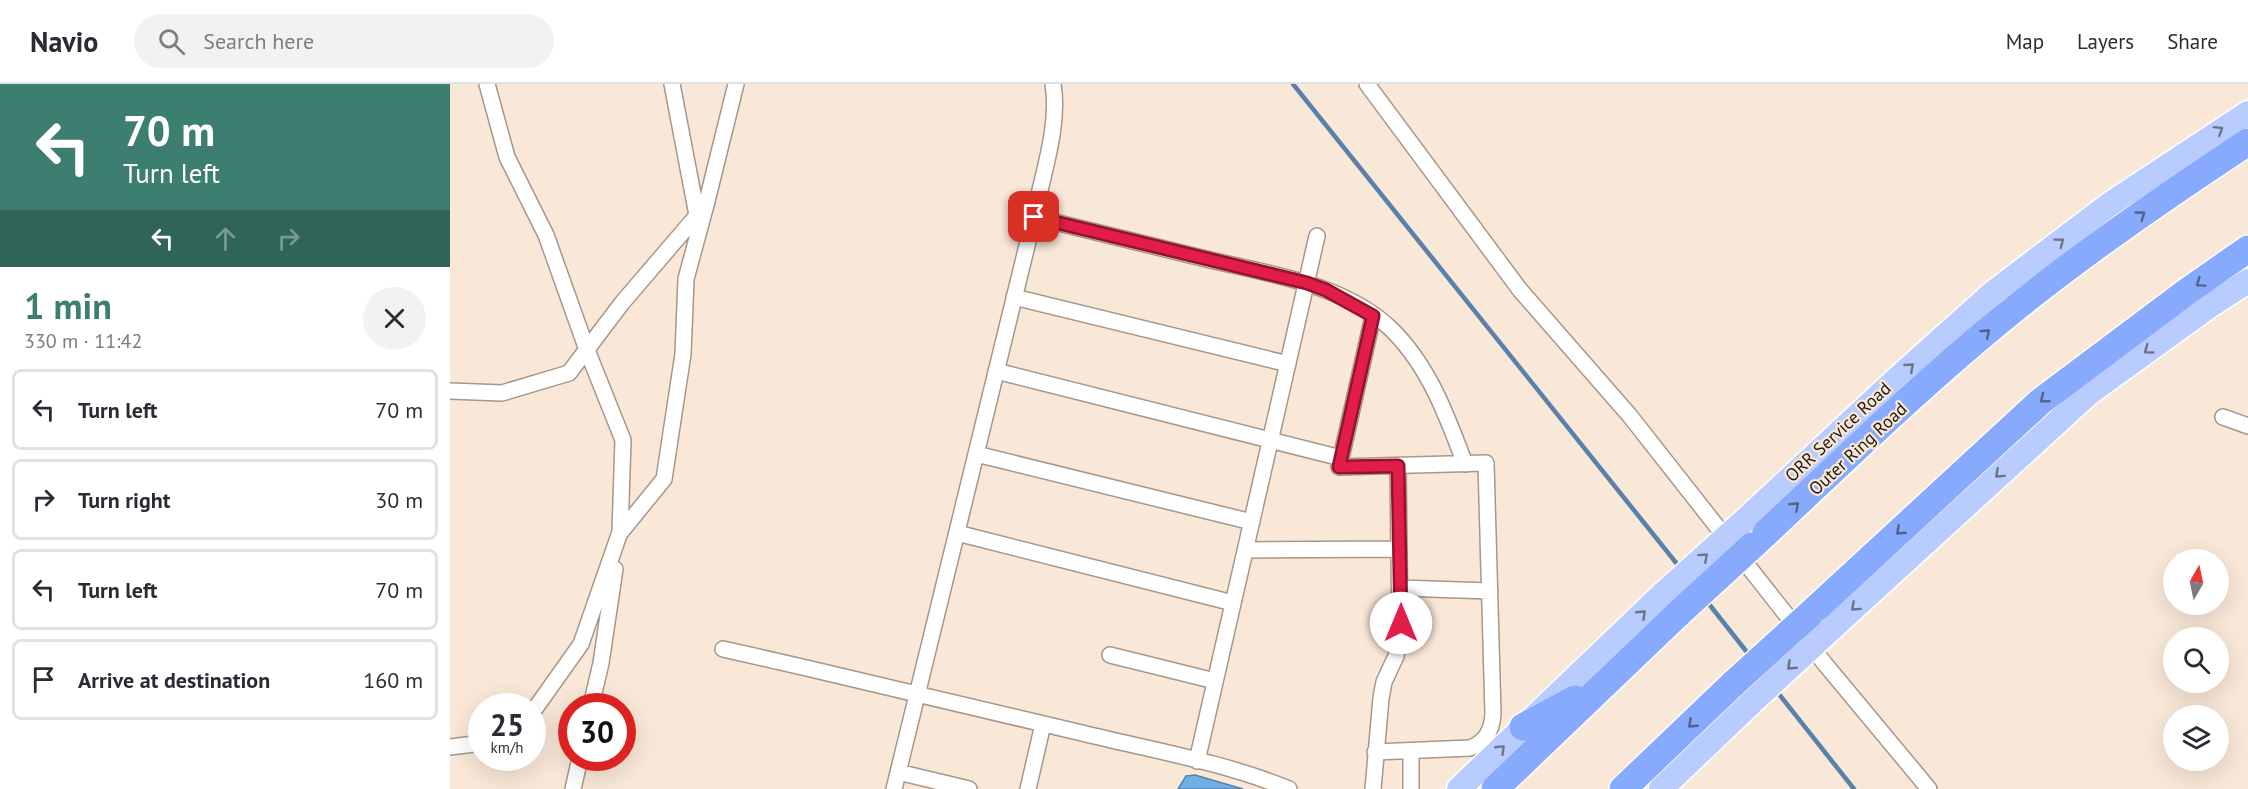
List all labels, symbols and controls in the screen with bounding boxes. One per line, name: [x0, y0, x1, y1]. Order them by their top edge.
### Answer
search box: [134, 14, 554, 68]
text: Navio: [30, 23, 98, 60]
icon: search: [155, 25, 188, 58]
text: Search here: [203, 27, 314, 55]
text: Map: [2006, 28, 2044, 55]
text: Layers: [2077, 28, 2134, 55]
text: Share: [2167, 28, 2218, 55]
text: 70 m: [123, 103, 215, 158]
icon: left: [24, 108, 102, 186]
one-way arrow: [2213, 127, 2224, 138]
text: Turn left: [123, 156, 220, 190]
pin: [1008, 191, 1059, 242]
icon: arrive: [1017, 200, 1050, 233]
one-way arrow: [2135, 211, 2146, 222]
icon: left: [146, 222, 179, 255]
icon: ahead: [209, 222, 242, 255]
icon: right: [272, 222, 305, 255]
one-way arrow: [2053, 239, 2064, 250]
one-way arrow: [2196, 276, 2207, 287]
text: 1 min: [24, 282, 112, 329]
button: close: [363, 287, 426, 350]
text: 330 m · 11:42: [24, 328, 142, 354]
one-way arrow: [1979, 329, 1990, 340]
one-way arrow: [2144, 342, 2155, 353]
one-way arrow: [1903, 363, 1914, 374]
street label: ORR Service Road: [1780, 377, 1895, 487]
one-way arrow: [2040, 392, 2051, 403]
icon: left: [27, 393, 60, 426]
text: Turn left: [78, 396, 158, 424]
text: 70 m: [375, 396, 423, 424]
street label: Outer Ring Road: [1804, 397, 1912, 500]
one-way arrow: [1995, 467, 2006, 478]
icon: right: [27, 483, 60, 516]
text: Turn right: [78, 486, 170, 514]
text: 30 m: [375, 486, 423, 514]
one-way arrow: [1788, 503, 1799, 514]
one-way arrow: [1896, 524, 1907, 535]
north arrow: [2163, 549, 2229, 615]
map controls: [2163, 549, 2229, 771]
one-way arrow: [1697, 553, 1708, 564]
icon: left: [27, 573, 60, 606]
text: Turn left: [78, 576, 158, 604]
text: 70 m: [375, 576, 423, 604]
position arrow: [1369, 591, 1433, 655]
one-way arrow: [1851, 600, 1862, 611]
one-way arrow: [1636, 610, 1646, 621]
button: search: [2163, 627, 2229, 693]
one-way arrow: [1788, 659, 1798, 670]
icon: arrive: [27, 663, 60, 696]
text: Arrive at destination: [78, 666, 270, 694]
text: 160 m: [363, 666, 423, 694]
speed limit sign: 30: [558, 693, 636, 771]
text: 25: [490, 705, 524, 744]
button: layers: [2163, 705, 2229, 771]
one-way arrow: [1688, 716, 1699, 727]
text: km/h: [491, 738, 523, 757]
one-way arrow: [1493, 745, 1504, 756]

